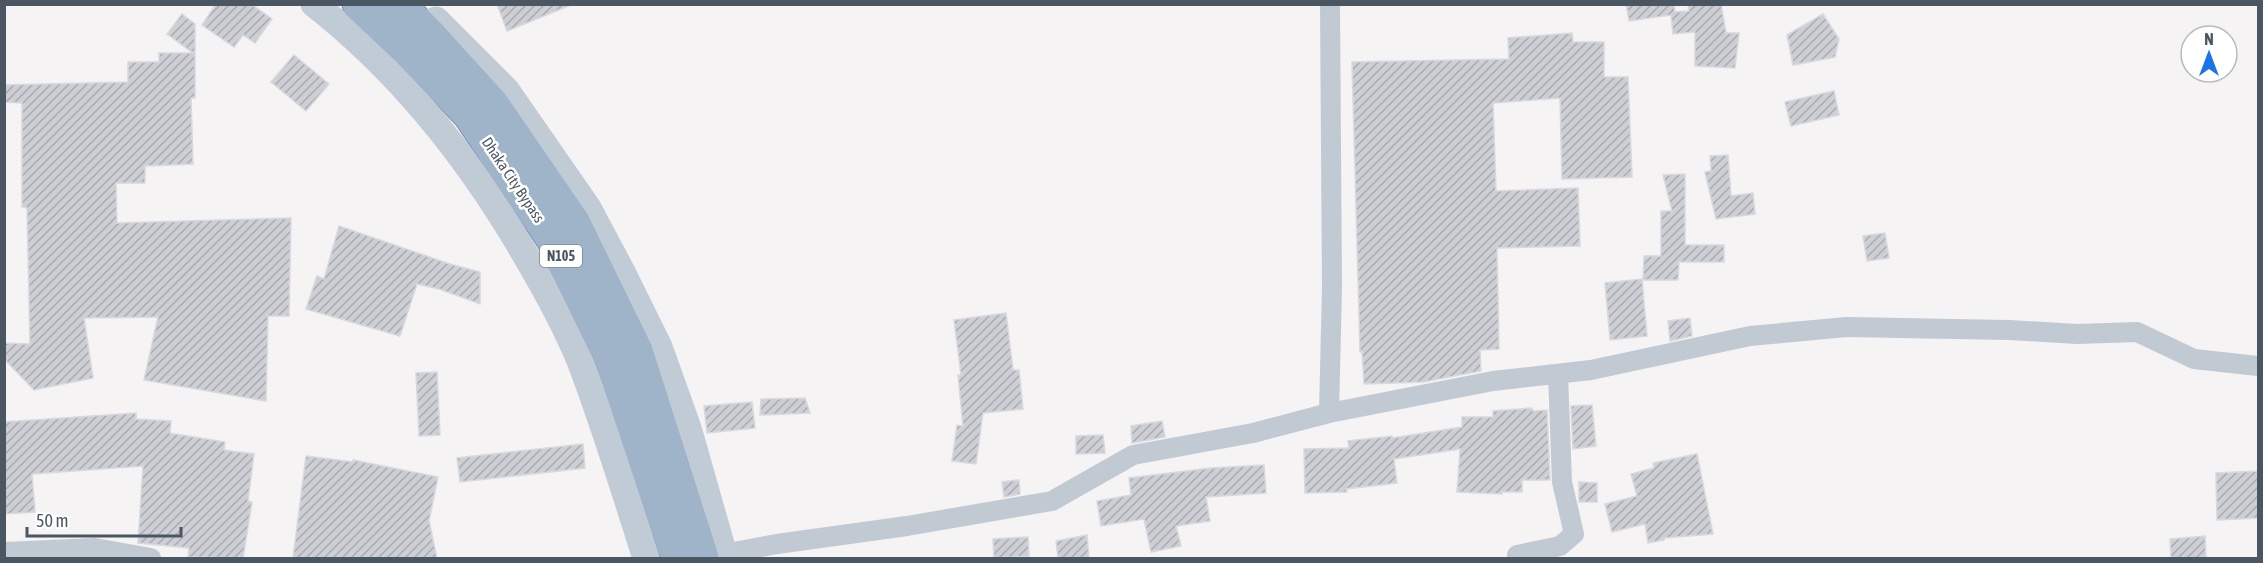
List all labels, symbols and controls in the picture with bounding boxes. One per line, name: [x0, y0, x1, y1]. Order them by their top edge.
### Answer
north arrow: [2179, 24, 2239, 84]
text: N: [2204, 30, 2214, 48]
street label: Dhaka City Bypass: [479, 134, 548, 226]
road number: N105: [540, 245, 582, 267]
scale bar: [27, 500, 182, 538]
text: 50 m: [36, 510, 68, 531]

